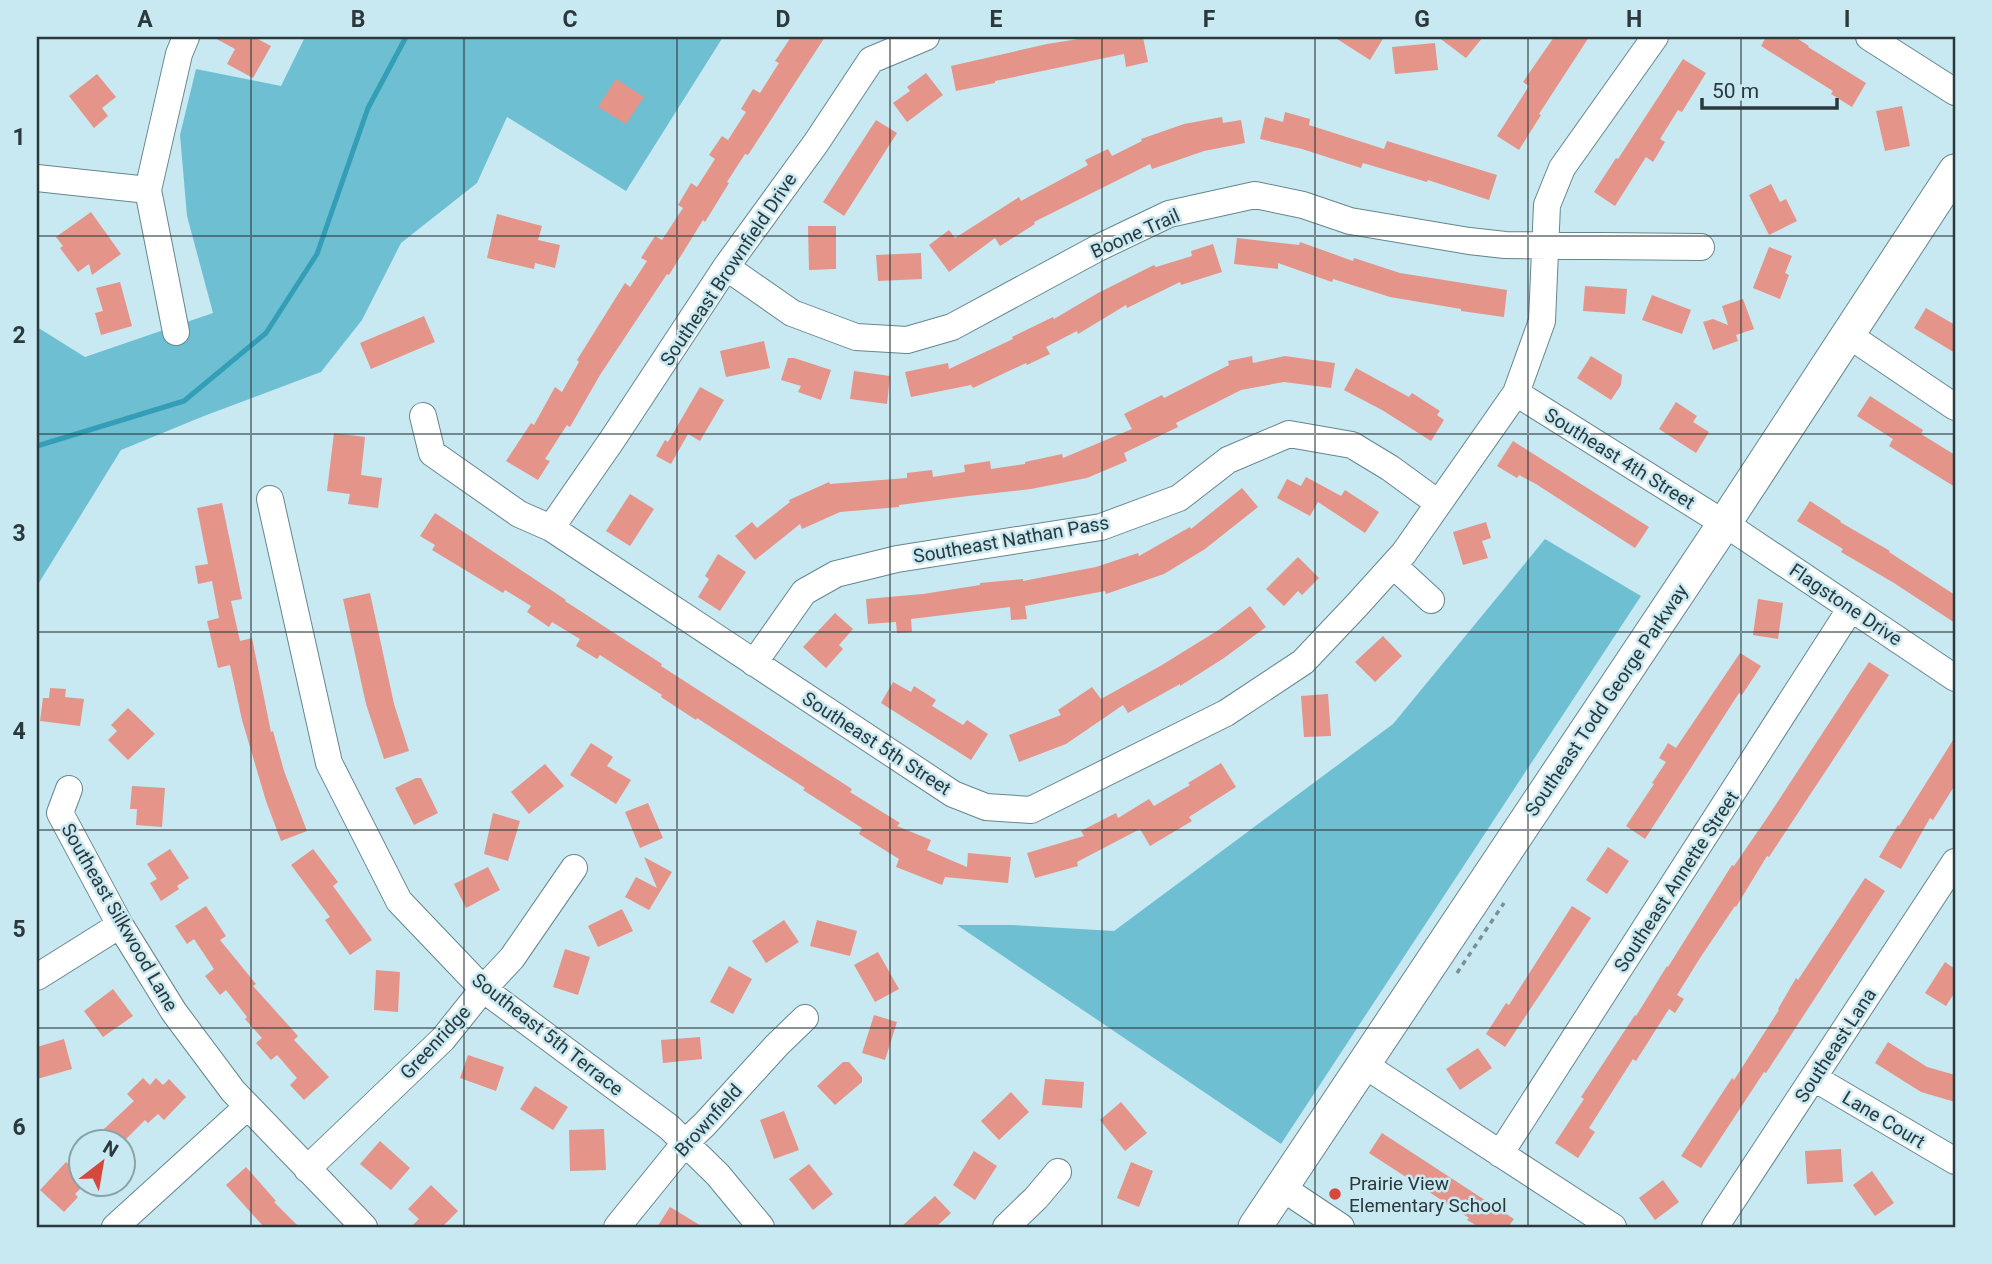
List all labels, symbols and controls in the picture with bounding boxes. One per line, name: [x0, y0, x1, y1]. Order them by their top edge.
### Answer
text: A: [137, 6, 153, 33]
text: B: [351, 6, 365, 33]
text: C: [562, 6, 578, 33]
text: D: [776, 6, 790, 33]
text: E: [990, 6, 1003, 33]
text: F: [1203, 6, 1216, 33]
text: G: [1414, 6, 1430, 33]
text: H: [1626, 6, 1642, 33]
text: I: [1844, 6, 1850, 33]
scale bar: [1702, 66, 1836, 110]
text: 50 m: [1712, 79, 1759, 103]
text: 1: [12, 124, 26, 151]
street label: Southeast Brownfield Drive: [655, 169, 802, 370]
street label: Boone Trail: [1087, 204, 1183, 263]
text: 2: [12, 322, 26, 349]
street label: Southeast 4th Street: [1540, 403, 1699, 514]
street label: Southeast Nathan Pass: [911, 511, 1111, 568]
text: 3: [12, 520, 26, 547]
street label: Flagstone Drive: [1785, 558, 1906, 651]
street label: Southeast Todd George Parkway: [1520, 580, 1693, 821]
street label: Southeast 5th Street: [798, 687, 955, 800]
text: 4: [12, 718, 26, 745]
street label: Southeast Annette Street: [1609, 786, 1744, 976]
street label: Southeast Silkwood Lane: [56, 819, 183, 1015]
text: 5: [12, 916, 26, 943]
street label: Southeast 5th Terrace: [468, 968, 628, 1101]
street label: Southeast Lana: [1790, 984, 1881, 1107]
street label: Greenridge: [395, 1001, 475, 1084]
street label: Brownfield: [670, 1079, 747, 1161]
street label: Lane Court: [1838, 1086, 1929, 1153]
text: 6: [12, 1114, 26, 1141]
north arrow: [66, 1128, 136, 1198]
text: N: [99, 1136, 122, 1162]
place label: Prairie View Elementary School: [1349, 1172, 1507, 1217]
marker: Prairie View Elementary School: [1327, 1186, 1343, 1202]

